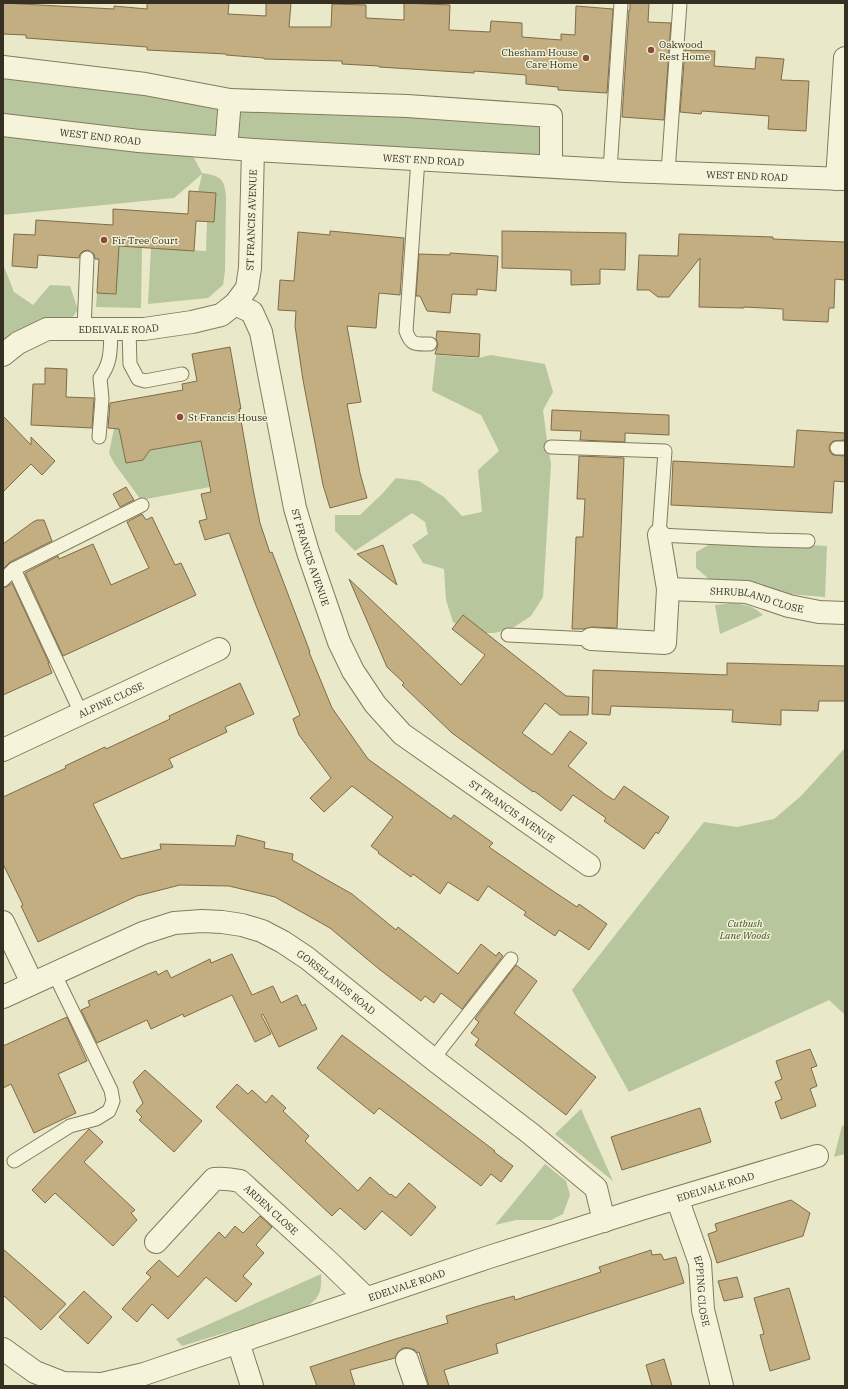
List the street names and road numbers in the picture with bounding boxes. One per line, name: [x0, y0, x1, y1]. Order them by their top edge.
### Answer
street label: WEST END ROAD: [59, 126, 142, 148]
street label: WEST END ROAD: [382, 151, 465, 169]
street label: WEST END ROAD: [706, 168, 788, 184]
street label: ST FRANCIS AVENUE: [243, 169, 260, 271]
street label: EDELVALE ROAD: [78, 321, 160, 336]
street label: ST FRANCIS AVENUE: [289, 507, 332, 608]
street label: SHRUBLAND CLOSE: [710, 585, 805, 616]
street label: ALPINE CLOSE: [76, 679, 146, 721]
street label: ST FRANCIS AVENUE: [467, 777, 557, 846]
street label: GORSELANDS ROAD: [294, 947, 378, 1017]
street label: EDELVALE ROAD: [675, 1169, 756, 1205]
street label: ARDEN CLOSE: [241, 1182, 301, 1238]
street label: EPPING CLOSE: [691, 1254, 713, 1328]
street label: EDELVALE ROAD: [367, 1266, 447, 1304]

